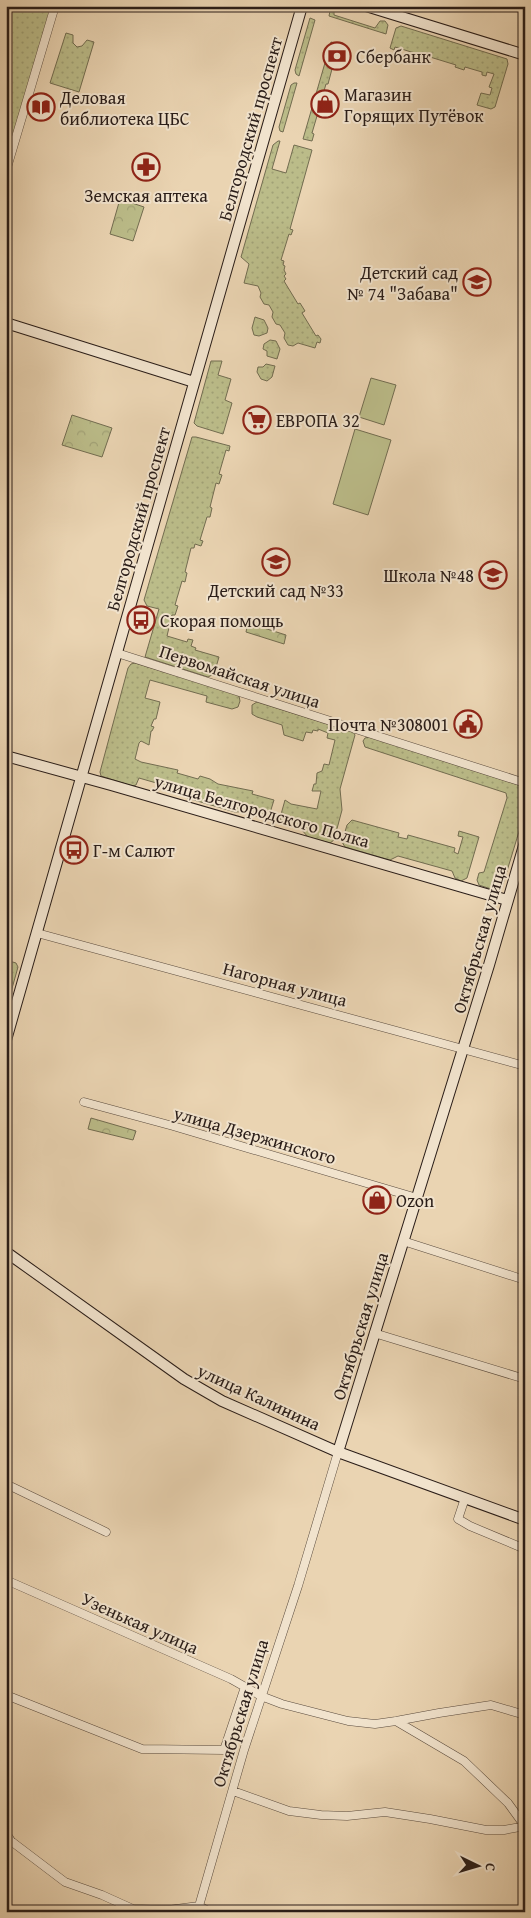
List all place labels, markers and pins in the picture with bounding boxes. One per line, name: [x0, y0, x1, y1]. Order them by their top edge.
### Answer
bank icon: Сбербанк: [322, 41, 352, 71]
place label: Сбербанк: [356, 43, 431, 70]
place label: Магазин Горящих Путёвок: [344, 81, 484, 129]
place label: Деловая библиотека ЦБС: [59, 84, 190, 132]
shop icon: Магазин Горящих Путёвок: [310, 89, 340, 119]
library icon: Деловая библиотека ЦБС: [26, 92, 56, 122]
pharmacy icon: Земская аптека: [131, 152, 161, 182]
place label: Земская аптека: [84, 182, 208, 209]
place label: Детский сад № 74 "Забава": [347, 259, 458, 307]
school or university icon: Детский сад № 74 "Забава": [462, 267, 492, 297]
supermarket icon: ЕВРОПА 32: [242, 405, 272, 435]
place label: ЕВРОПА 32: [276, 407, 360, 434]
school or university icon: Детский сад №33: [261, 547, 291, 577]
school or university icon: Школа №48: [478, 560, 508, 590]
place label: Школа №48: [384, 562, 474, 589]
place label: Детский сад №33: [207, 577, 344, 604]
bus stop icon: Скорая помощь: [126, 605, 156, 635]
place label: Скорая помощь: [160, 607, 284, 634]
public building icon: Почта №308001: [453, 709, 483, 739]
place label: Почта №308001: [328, 711, 449, 738]
bus stop icon: Г-м Салют: [59, 835, 89, 865]
place label: Г-м Салют: [93, 837, 175, 864]
shop icon: Ozon: [362, 1185, 392, 1215]
place label: Ozon: [396, 1187, 434, 1214]

